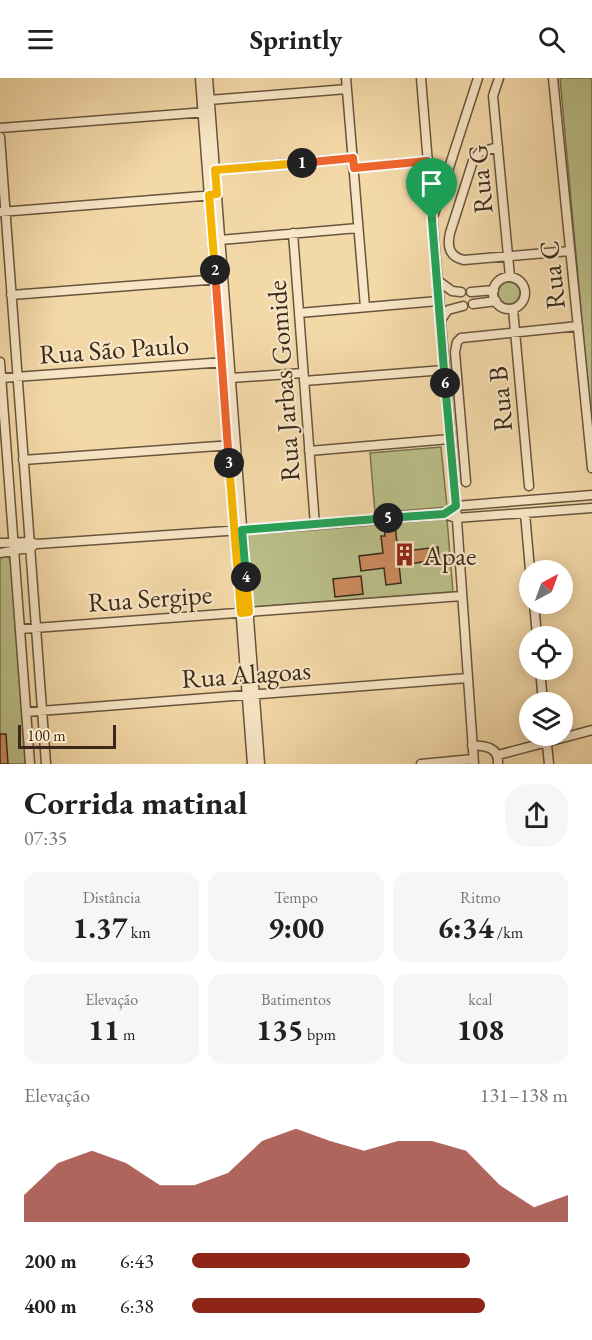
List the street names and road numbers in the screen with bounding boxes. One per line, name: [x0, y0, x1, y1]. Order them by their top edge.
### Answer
street label: Rua G: [460, 143, 500, 215]
street label: Rua C: [531, 239, 573, 311]
street label: Rua Jarbas Gomide: [259, 279, 307, 483]
street label: Rua São Paulo: [38, 326, 190, 372]
street label: Rua B: [480, 365, 520, 433]
street label: Rua Sergipe: [87, 576, 213, 620]
street label: Rua Alagoas: [180, 652, 312, 696]

